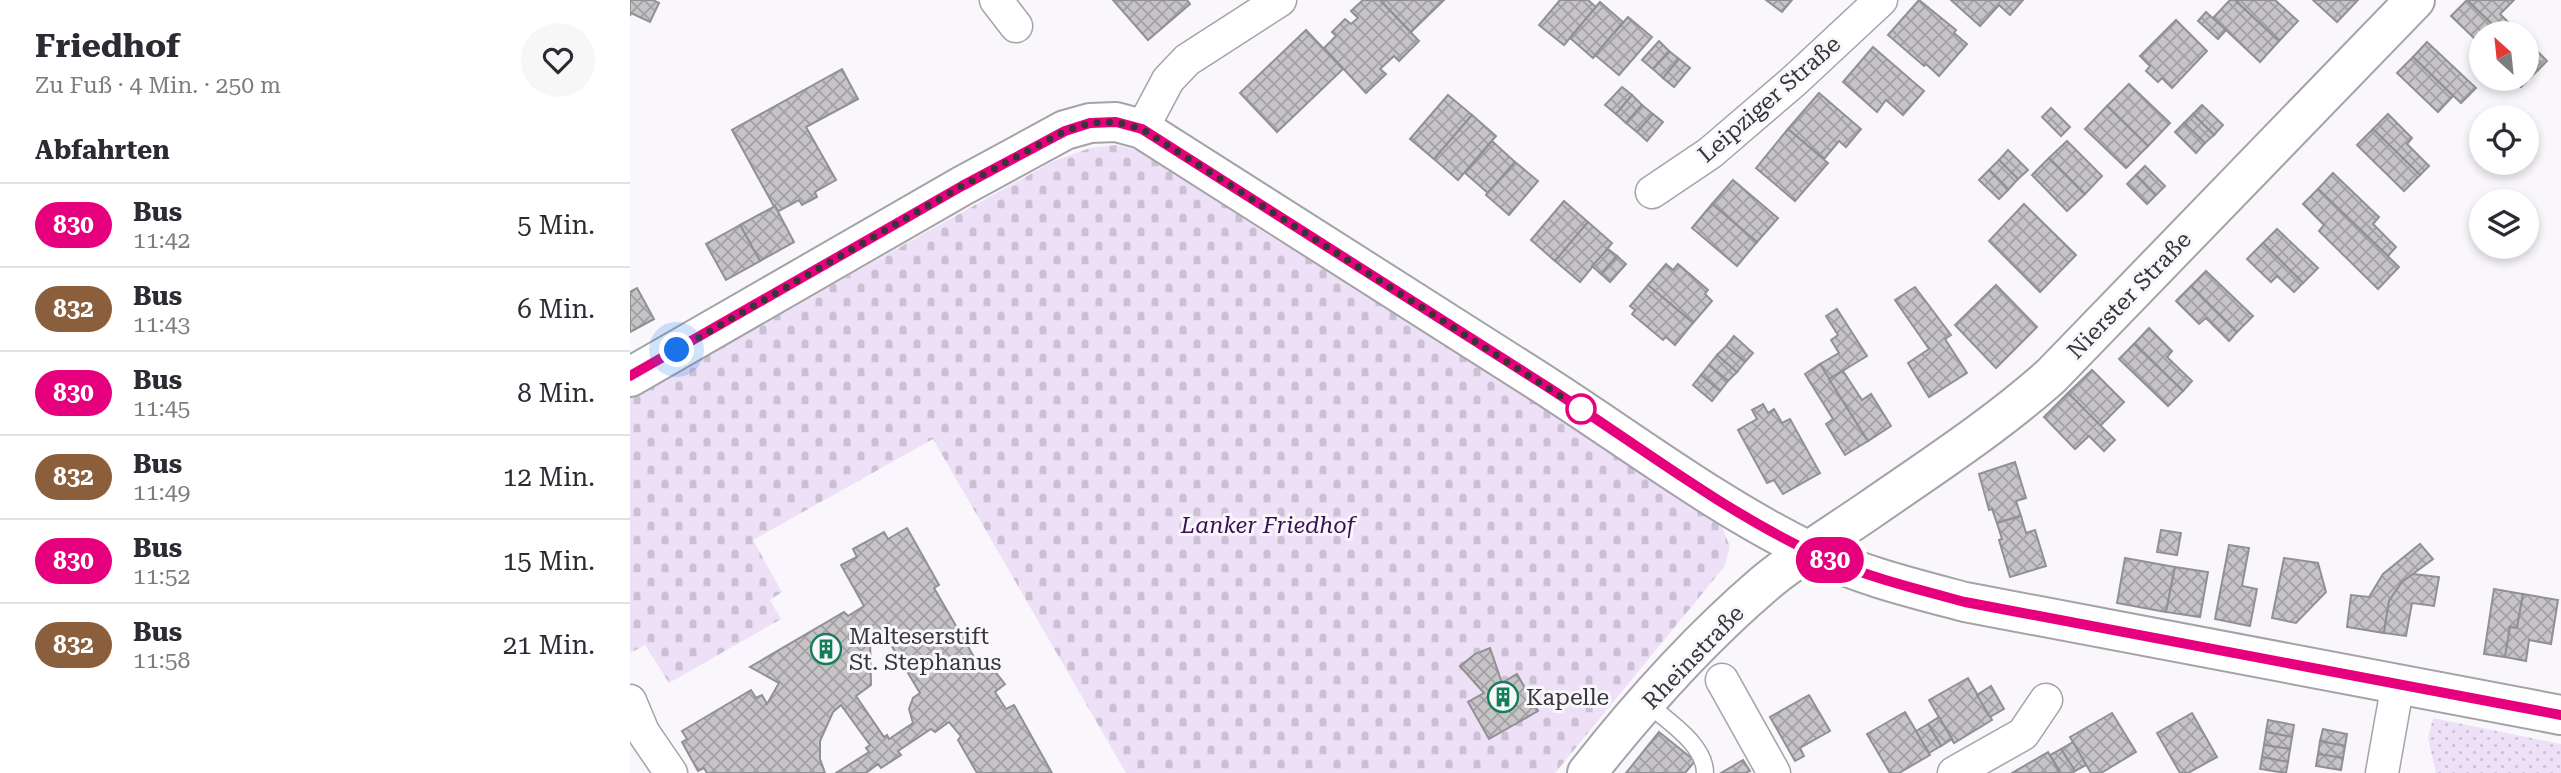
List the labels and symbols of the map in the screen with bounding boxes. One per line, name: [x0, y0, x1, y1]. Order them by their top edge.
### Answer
north arrow: [2469, 21, 2539, 91]
street label: Leipziger Straße: [1693, 30, 1846, 168]
street label: Nierster Straße: [2062, 226, 2197, 365]
your location: [659, 332, 694, 367]
unlabelled marker: [1566, 394, 1596, 424]
park label: Lanker Friedhof: [1180, 512, 1358, 539]
line badge: 830: [1790, 537, 1870, 583]
street label: Rheinstraße: [1637, 600, 1750, 715]
place label: Malteserstift St. Stephanus: [849, 623, 1001, 676]
building icon: Malteserstift St. Stephanus: [809, 632, 843, 666]
building icon: Kapelle: [1486, 680, 1520, 714]
place label: Kapelle: [1526, 684, 1609, 711]

